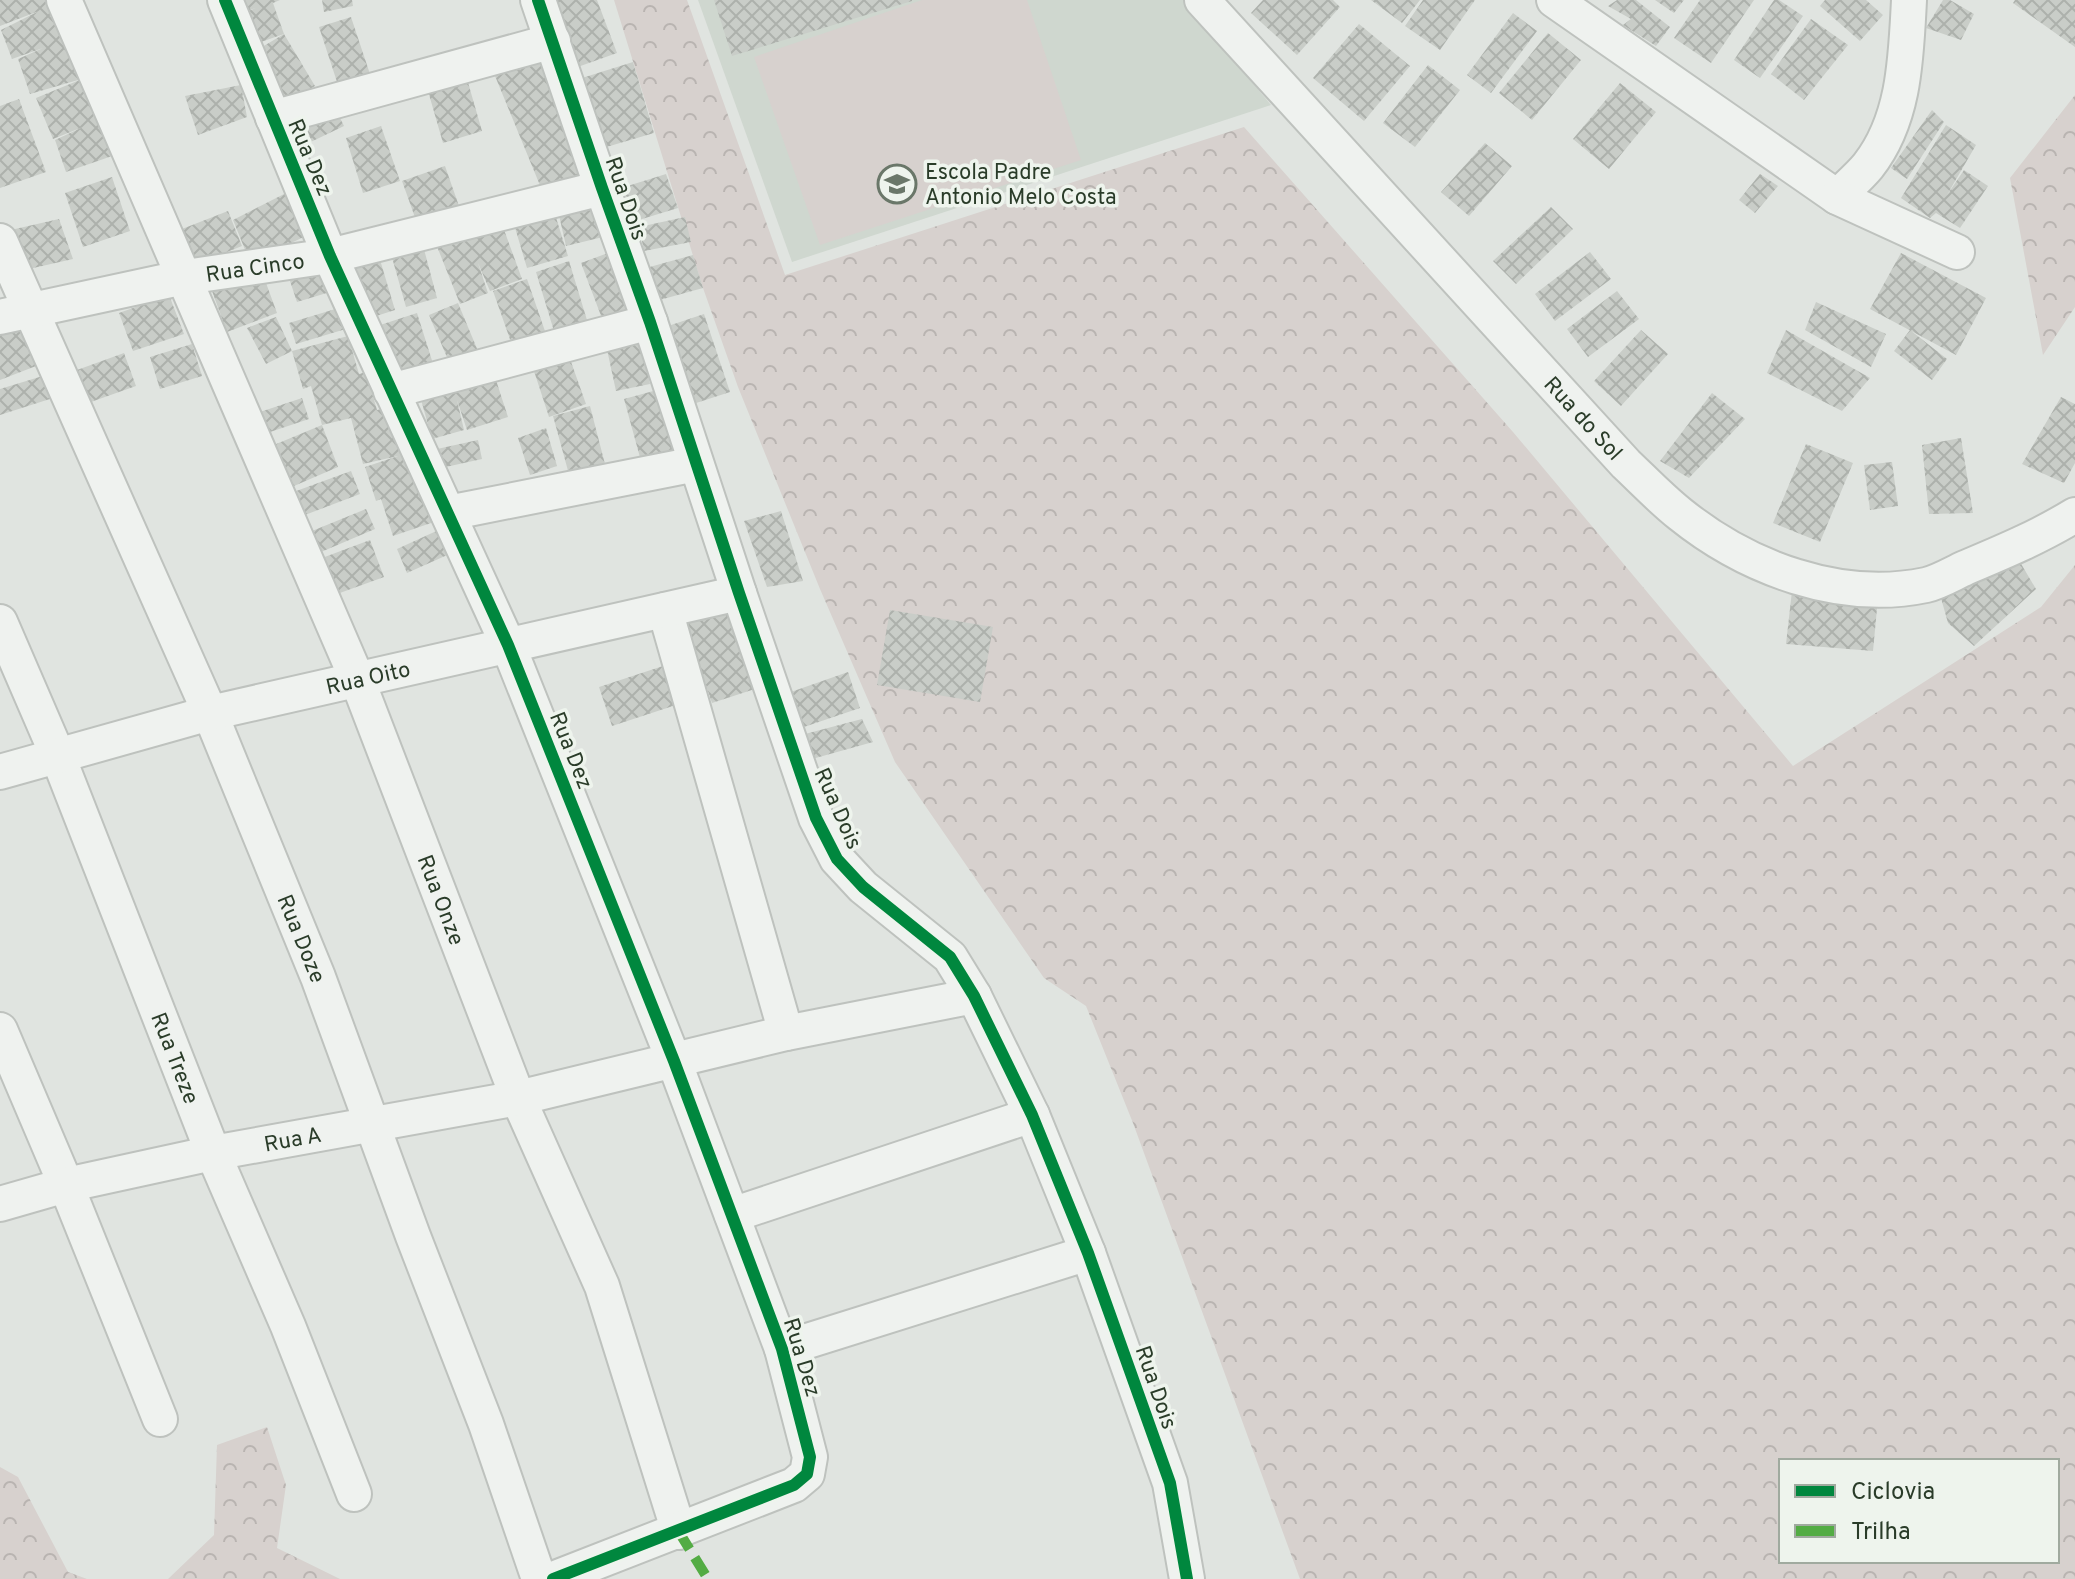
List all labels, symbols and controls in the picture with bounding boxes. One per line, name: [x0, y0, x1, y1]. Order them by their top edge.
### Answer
street label: Rua Dez: [280, 115, 337, 201]
street label: Rua Dois: [598, 153, 651, 244]
place label: Escola Padre Antonio Melo Costa: [925, 160, 1117, 212]
school or university icon: Escola Padre Antonio Melo Costa: [876, 163, 918, 205]
street label: Rua Cinco: [204, 249, 307, 290]
street label: Rua do Sol: [1537, 372, 1627, 467]
street label: Rua Oito: [324, 657, 413, 702]
street label: Rua Dez: [542, 708, 597, 794]
street label: Rua Dois: [807, 764, 867, 854]
street label: Rua Onze: [410, 852, 469, 950]
street label: Rua Doze: [270, 891, 330, 987]
street label: Rua Treze: [143, 1009, 204, 1108]
street label: Rua A: [262, 1123, 324, 1160]
street label: Rua Dez: [776, 1315, 825, 1400]
street label: Rua Dois: [1128, 1342, 1181, 1433]
legend: [1779, 1459, 2059, 1563]
text: Ciclovia: [1851, 1478, 1935, 1508]
text: Trilha: [1851, 1518, 1911, 1548]

